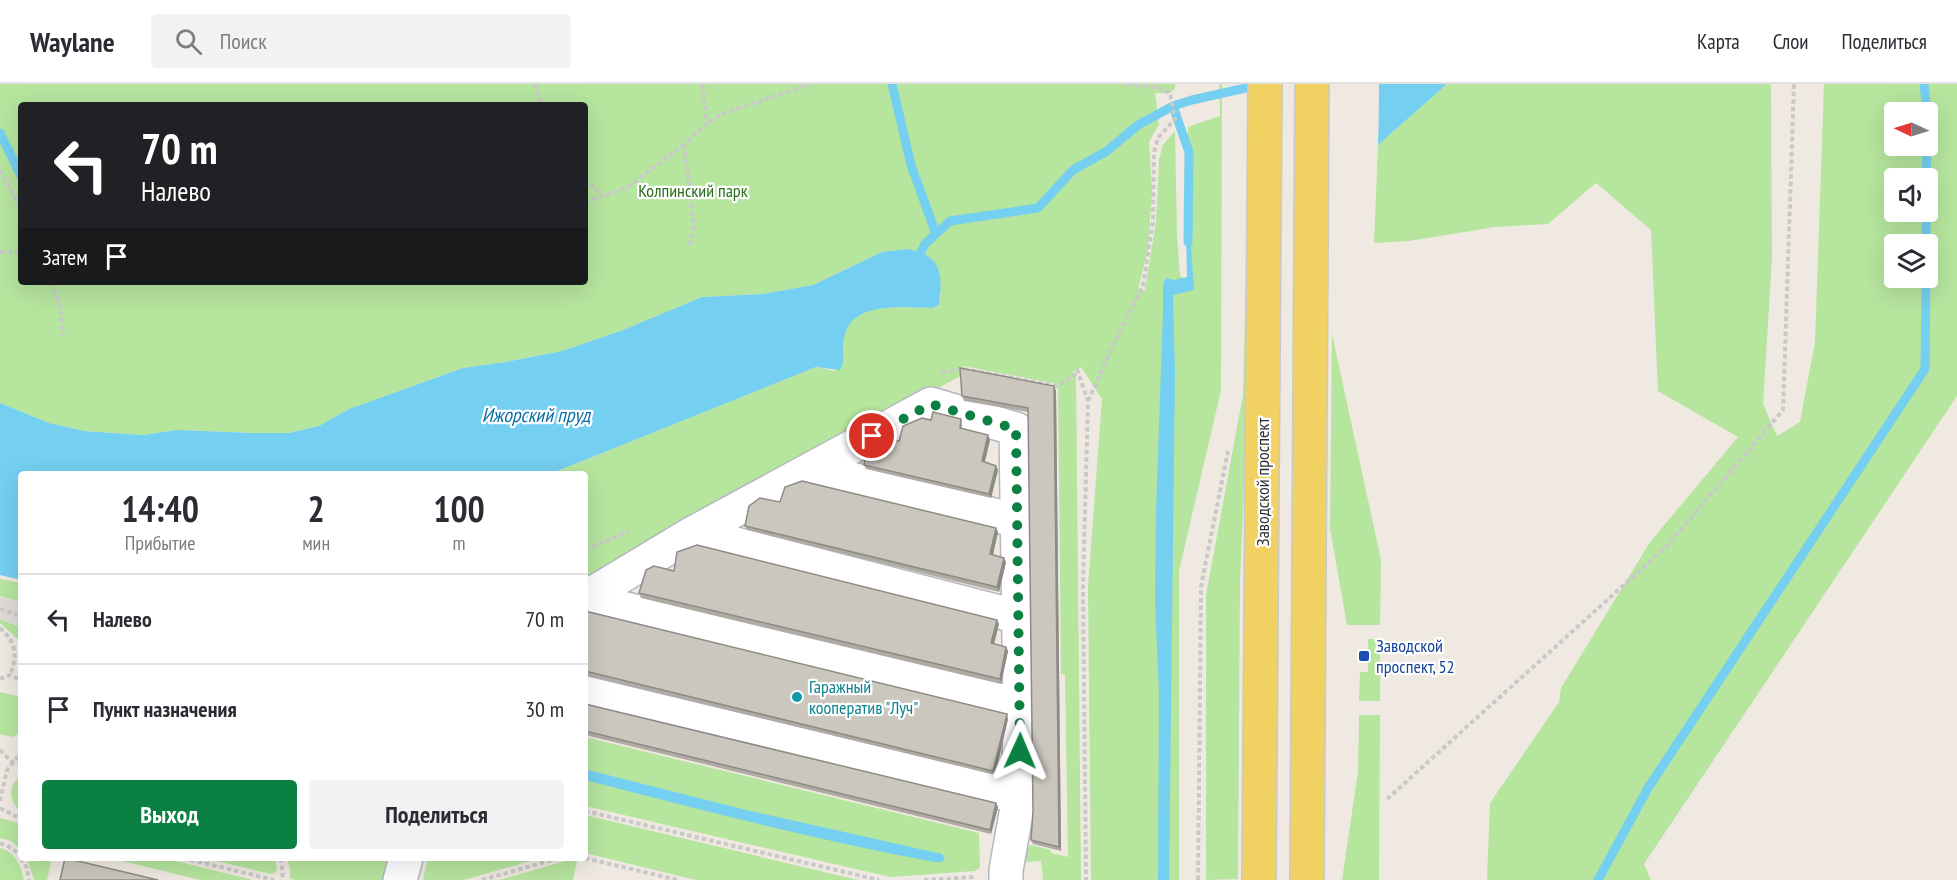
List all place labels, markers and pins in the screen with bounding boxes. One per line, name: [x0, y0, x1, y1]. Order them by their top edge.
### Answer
pin: [846, 410, 897, 461]
place label: Заводской проспект, 52: [1376, 634, 1455, 678]
marker: Заводской проспект, 52: [1357, 649, 1371, 663]
place label: Гаражный кооператив "Луч": [809, 675, 918, 719]
marker: Гаражный кооператив "Луч": [790, 690, 804, 704]

